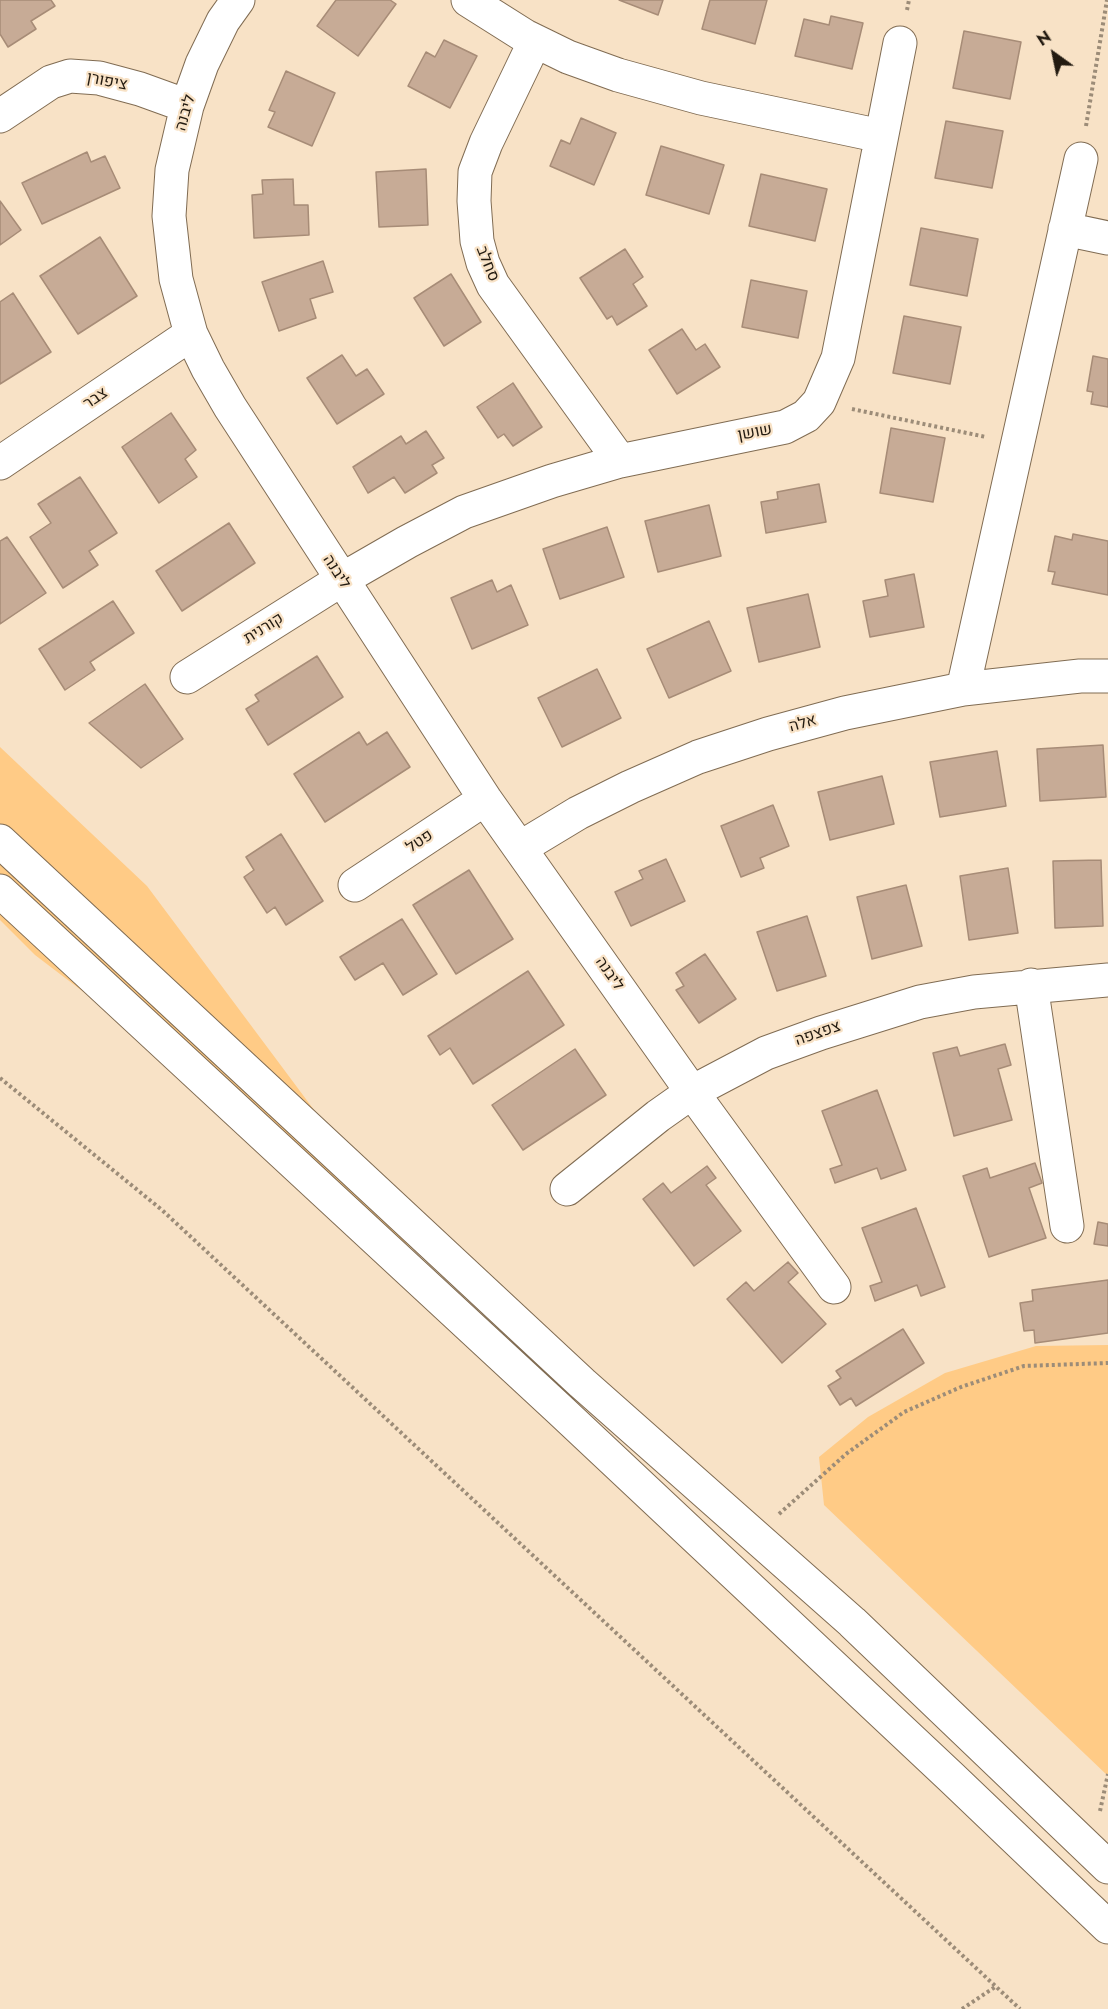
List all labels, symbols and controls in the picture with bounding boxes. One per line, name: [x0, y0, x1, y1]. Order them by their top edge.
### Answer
north arrow: [1024, 24, 1084, 84]
text: N: [1032, 25, 1056, 52]
street label: ציפורן: [85, 69, 129, 95]
street label: ליבנה: [172, 93, 200, 133]
street label: סחלב: [471, 243, 503, 285]
street label: צבר: [80, 384, 112, 414]
street label: שושן: [736, 420, 774, 446]
street label: ליבנה: [318, 551, 354, 593]
street label: קורנית: [241, 609, 287, 649]
street label: אלה: [787, 711, 819, 737]
street label: פטל: [403, 826, 437, 858]
street label: ליבנה: [591, 953, 627, 995]
street label: צפצפה: [793, 1017, 843, 1051]

